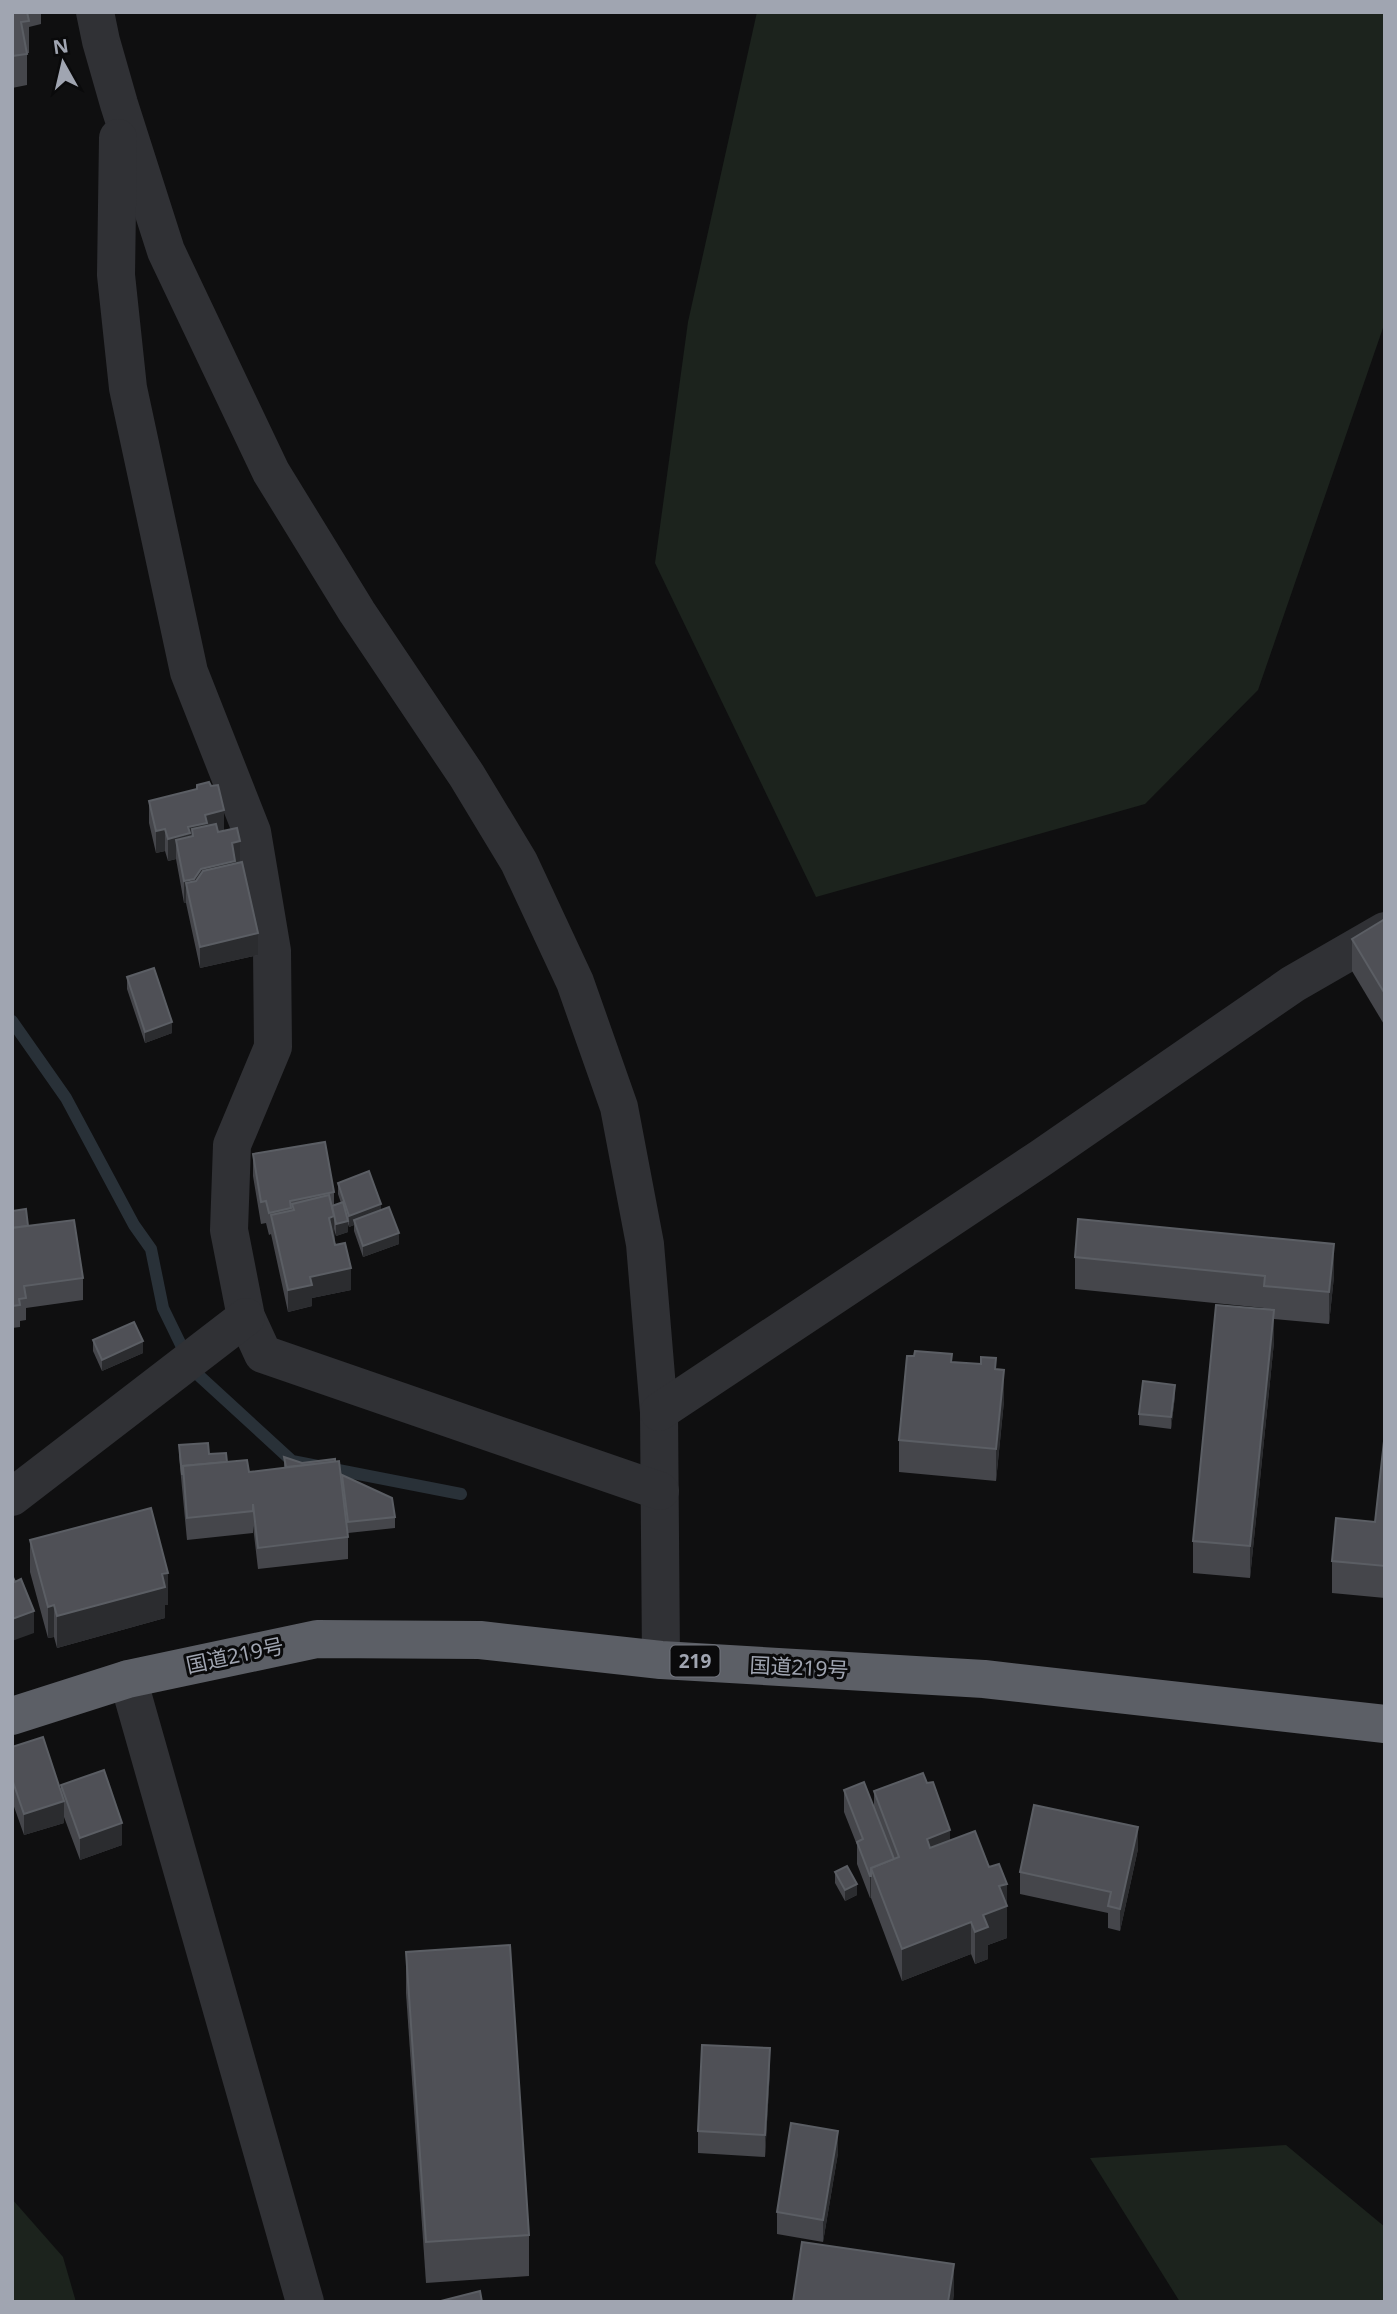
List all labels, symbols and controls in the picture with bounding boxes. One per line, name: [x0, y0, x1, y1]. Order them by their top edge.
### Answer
north arrow: [28, 28, 98, 98]
text: N: [51, 32, 70, 60]
street label: 国道219号: [183, 1631, 286, 1679]
road number: 219: [670, 1646, 720, 1676]
street label: 国道219号: [749, 1650, 849, 1684]

